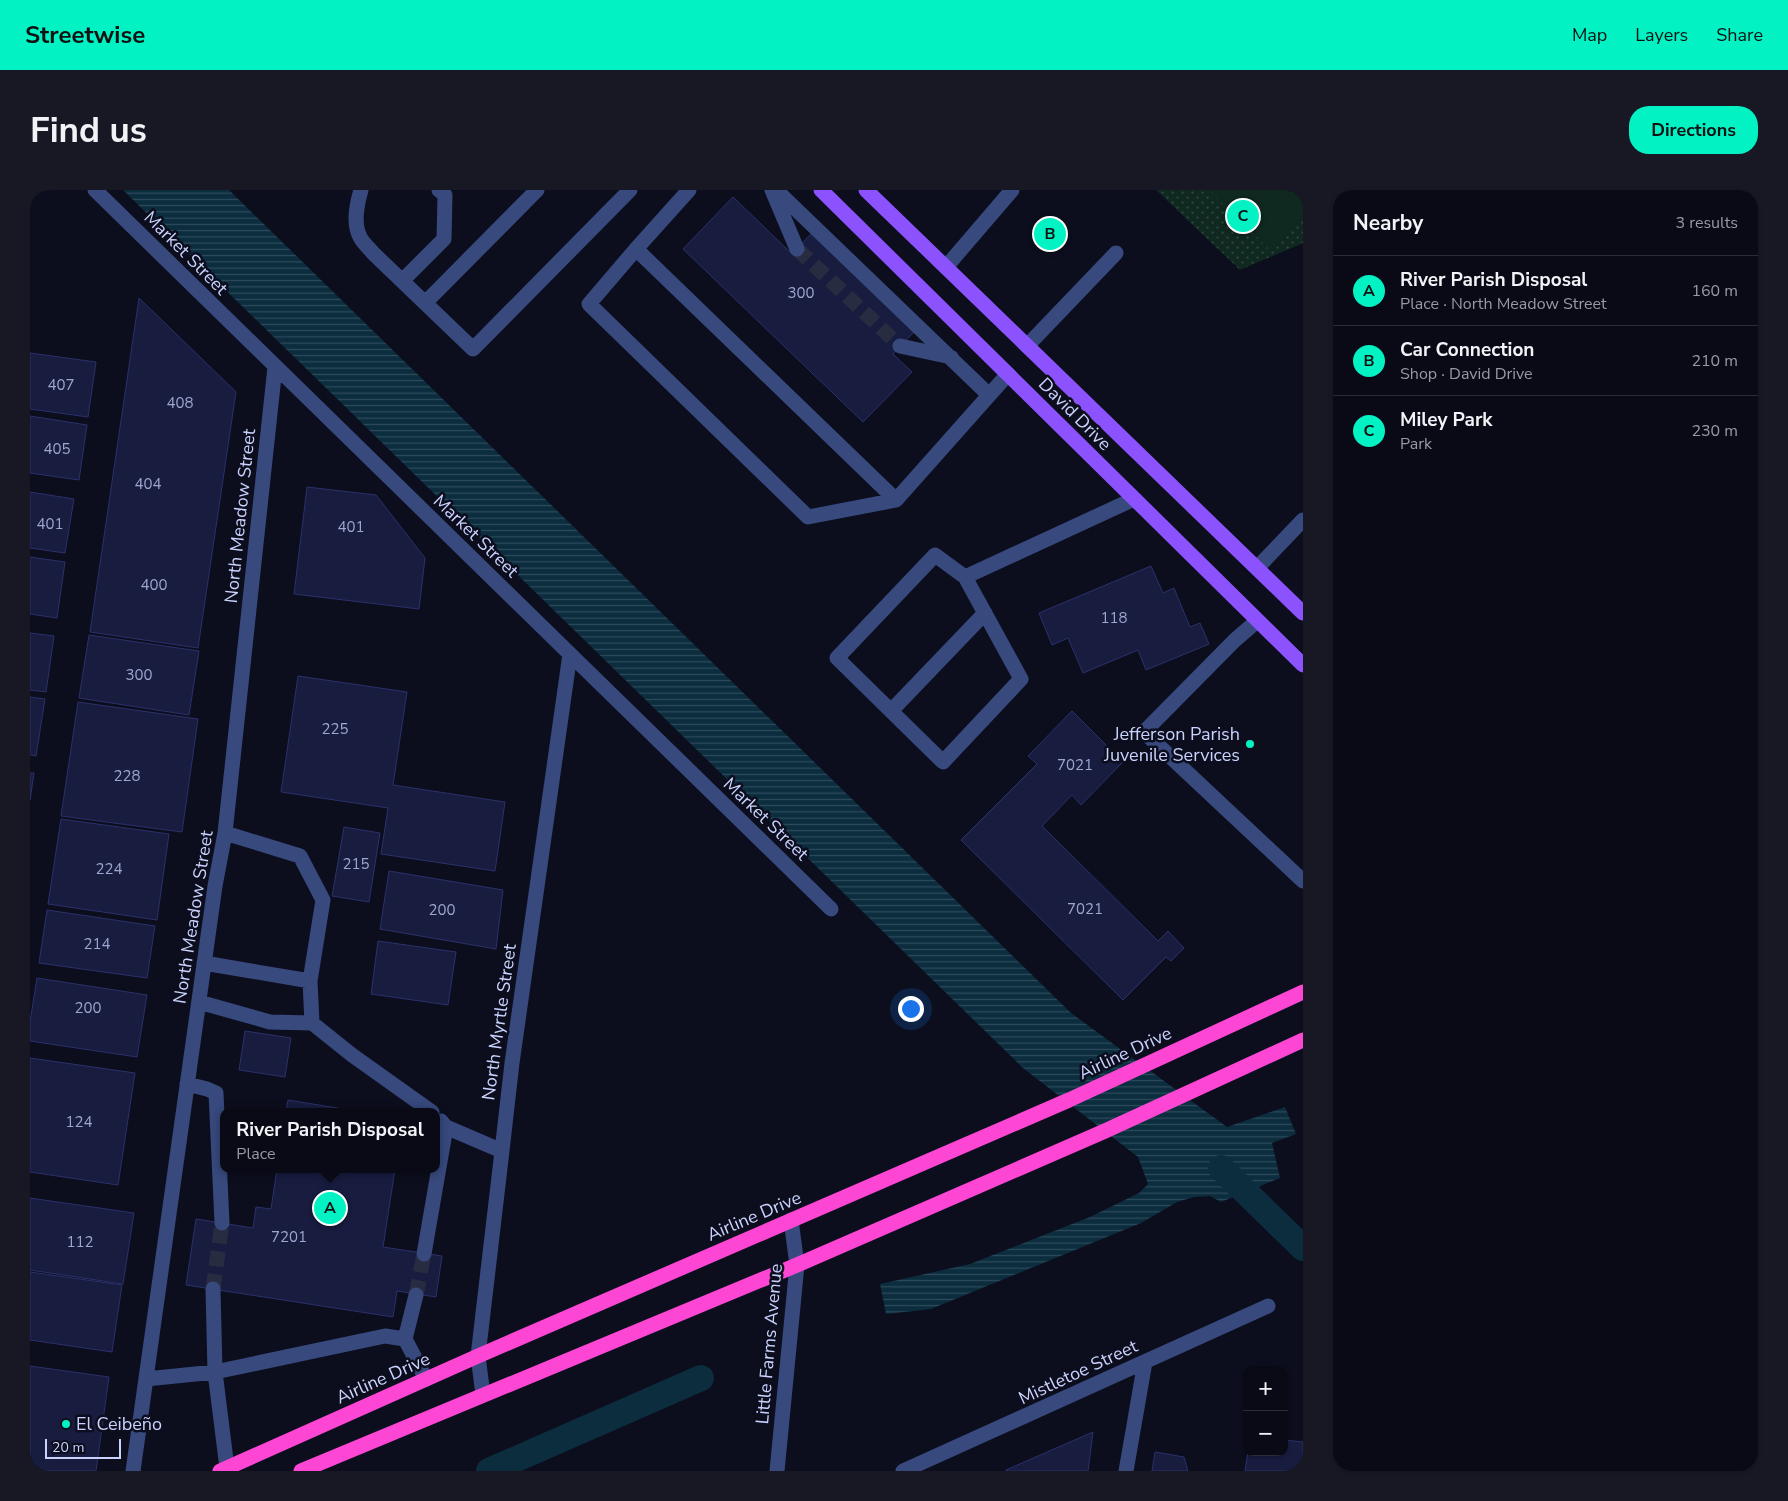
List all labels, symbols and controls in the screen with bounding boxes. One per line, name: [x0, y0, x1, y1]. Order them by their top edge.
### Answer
text: Streetwise: [25, 19, 145, 51]
text: Map: [1572, 23, 1607, 47]
text: Layers: [1635, 23, 1688, 47]
text: Share: [1716, 23, 1763, 47]
button: Directions: [1629, 106, 1758, 154]
text: Find us: [30, 107, 147, 154]
pin: C: [1227, 197, 1259, 235]
street label: Market Street: [139, 206, 234, 301]
text: Nearby: [1353, 209, 1423, 237]
text: 3 results: [1676, 212, 1738, 234]
pin: B: [1034, 215, 1066, 253]
text: River Parish Disposal: [1400, 267, 1587, 293]
text: A: [1363, 280, 1375, 302]
text: 160 m: [1691, 280, 1738, 302]
house number: 300: [787, 283, 815, 303]
text: Place · North Meadow Street: [1400, 293, 1607, 315]
text: Car Connection: [1400, 337, 1534, 363]
text: B: [1363, 350, 1375, 372]
text: 210 m: [1691, 350, 1738, 372]
text: Shop · David Drive: [1400, 363, 1533, 385]
street label: David Drive: [1033, 372, 1117, 456]
house number: 407: [47, 375, 75, 395]
house number: 408: [166, 393, 194, 413]
text: Miley Park: [1400, 407, 1493, 433]
text: C: [1364, 420, 1374, 442]
text: 230 m: [1691, 420, 1738, 442]
street label: North Meadow Street: [219, 427, 261, 604]
text: Park: [1400, 433, 1432, 455]
house number: 405: [43, 439, 71, 459]
house number: 404: [134, 474, 162, 494]
street label: Market Street: [428, 489, 524, 583]
house number: 401: [36, 514, 64, 534]
house number: 401: [337, 517, 365, 537]
house number: 400: [140, 575, 168, 595]
house number: 118: [1100, 608, 1128, 628]
house number: 300: [125, 665, 153, 685]
house number: 225: [321, 719, 349, 739]
place label: Jefferson Parish Juvenile Services: [1103, 722, 1240, 767]
marker: Jefferson Parish Juvenile Services: [1244, 738, 1256, 750]
house number: 7021: [1057, 755, 1093, 775]
house number: 228: [113, 766, 141, 786]
street label: Market Street: [718, 772, 814, 866]
street label: North Meadow Street: [167, 828, 219, 1005]
house number: 215: [342, 854, 370, 874]
house number: 224: [95, 859, 123, 879]
house number: 7021: [1067, 899, 1103, 919]
house number: 200: [428, 900, 456, 920]
house number: 214: [83, 934, 111, 954]
street label: North Myrtle Street: [476, 942, 522, 1102]
your location: [898, 996, 924, 1022]
house number: 200: [74, 998, 102, 1018]
street label: Airline Drive: [1074, 1021, 1176, 1085]
popup: [220, 1108, 440, 1173]
house number: 124: [65, 1112, 93, 1132]
text: River Parish Disposal: [236, 1117, 424, 1143]
text: Place: [236, 1143, 275, 1165]
street label: Airline Drive: [703, 1185, 805, 1247]
pin: A: [314, 1189, 346, 1227]
house number: 7201: [271, 1227, 307, 1247]
house number: 112: [66, 1232, 94, 1252]
street label: Little Farms Avenue: [750, 1263, 788, 1425]
street label: Mistletoe Street: [1015, 1334, 1142, 1410]
street label: Airline Drive: [332, 1347, 434, 1409]
map controls: [1243, 1366, 1288, 1456]
button: +: [1243, 1366, 1288, 1411]
button: −: [1243, 1411, 1288, 1456]
place label: El Ceibeño: [76, 1412, 162, 1436]
marker: El Ceibeño: [60, 1418, 72, 1430]
scale bar: [45, 1436, 121, 1459]
text: 20 m: [52, 1438, 84, 1457]

